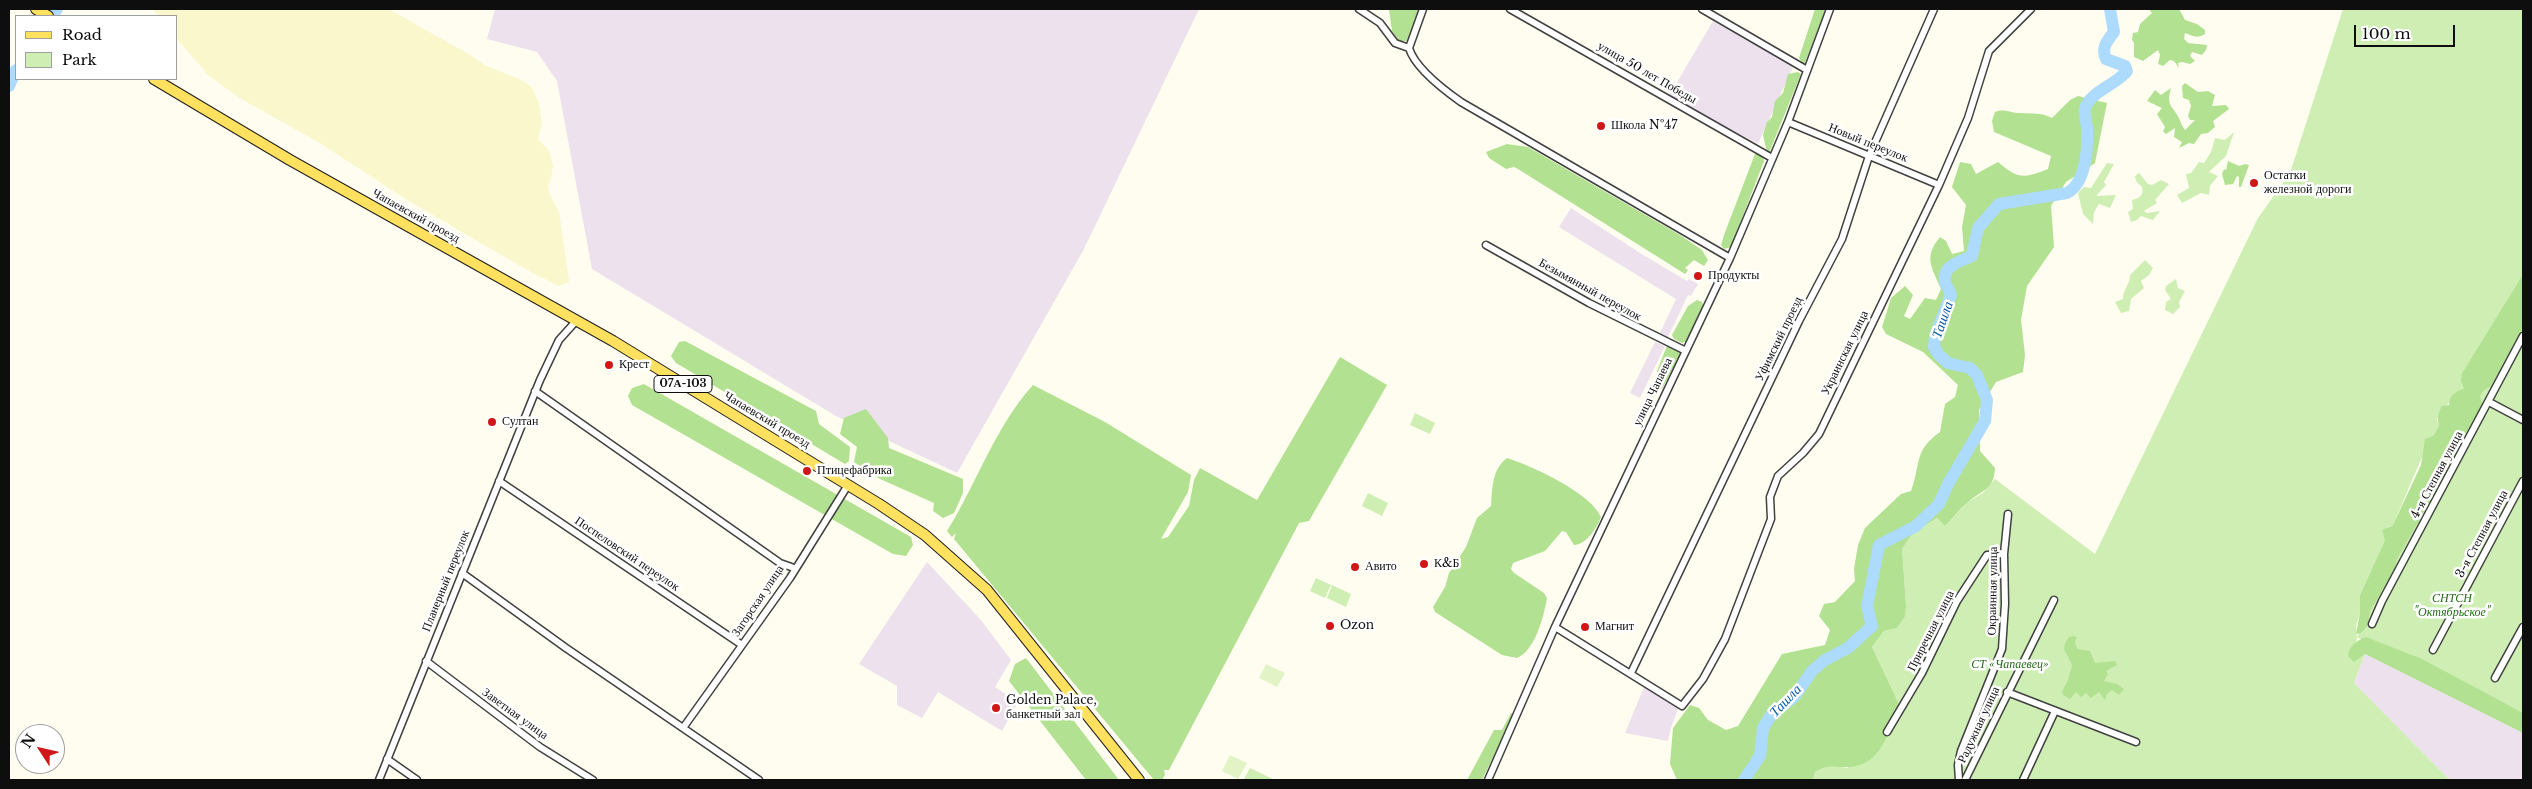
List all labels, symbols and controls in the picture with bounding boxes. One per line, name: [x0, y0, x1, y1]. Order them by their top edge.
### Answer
legend: [15, 15, 178, 80]
scale bar: [2357, 15, 2458, 47]
text: 100 m: [2362, 24, 2411, 43]
text: Road: [62, 25, 102, 44]
street label: улица 50 лет Победы: [1595, 39, 1699, 107]
text: Park: [62, 50, 97, 69]
place label: Школа №47: [1611, 119, 1677, 133]
marker: Школа №47: [1595, 120, 1607, 132]
street label: Новый переулок: [1826, 121, 1910, 165]
place label: Остатки железной дороги: [2264, 169, 2351, 197]
marker: Остатки железной дороги: [2248, 177, 2260, 189]
street label: Чапаевский проезд: [370, 186, 462, 246]
street label: Безымянный переулок: [1536, 256, 1644, 324]
place label: Продукты: [1708, 269, 1759, 283]
marker: Продукты: [1692, 270, 1704, 282]
street label: Уфимский проезд: [1752, 294, 1806, 384]
water label: Ташла: [1929, 299, 1957, 341]
street label: Украинская улица: [1818, 308, 1872, 398]
street label: улица Чапаева: [1630, 356, 1676, 428]
place label: Крест: [619, 358, 649, 372]
marker: Крест: [603, 359, 615, 371]
road number: 07А-103: [654, 376, 712, 392]
street label: Чапаевский проезд: [721, 389, 813, 451]
place label: Султан: [502, 415, 538, 429]
marker: Султан: [486, 416, 498, 428]
street label: 4-я Степная улица: [2408, 429, 2466, 521]
place label: Птицефабрика: [817, 464, 892, 478]
marker: Птицефабрика: [801, 465, 813, 477]
street label: 3-я Степная улица: [2453, 488, 2511, 580]
street label: Поспеловский переулок: [572, 514, 682, 594]
street label: Планерный переулок: [419, 528, 473, 634]
street label: Окраинная улица: [1985, 546, 2001, 636]
place label: К&Б: [1434, 557, 1459, 571]
marker: К&Б: [1418, 558, 1430, 570]
place label: Авито: [1365, 560, 1397, 574]
marker: Авито: [1349, 561, 1361, 573]
street label: Загорская улица: [729, 563, 787, 639]
street label: Приречная улица: [1904, 588, 1958, 674]
park label: СНТСН "Октябрьское": [2414, 592, 2490, 620]
place label: Ozon: [1340, 619, 1374, 633]
marker: Ozon: [1324, 620, 1336, 632]
place label: Магнит: [1595, 620, 1634, 634]
marker: Магнит: [1579, 621, 1591, 633]
park label: СТ «Чапаевец»: [1971, 658, 2049, 672]
water label: Ташла: [1767, 681, 1805, 721]
street label: Заветная улица: [479, 685, 551, 743]
street label: Радужная улица: [1955, 685, 2003, 765]
place label: Golden Palace, банкетный зал: [1006, 694, 1097, 722]
marker: Golden Palace, банкетный зал: [990, 702, 1002, 714]
north arrow: [15, 724, 65, 774]
text: N: [17, 730, 40, 752]

